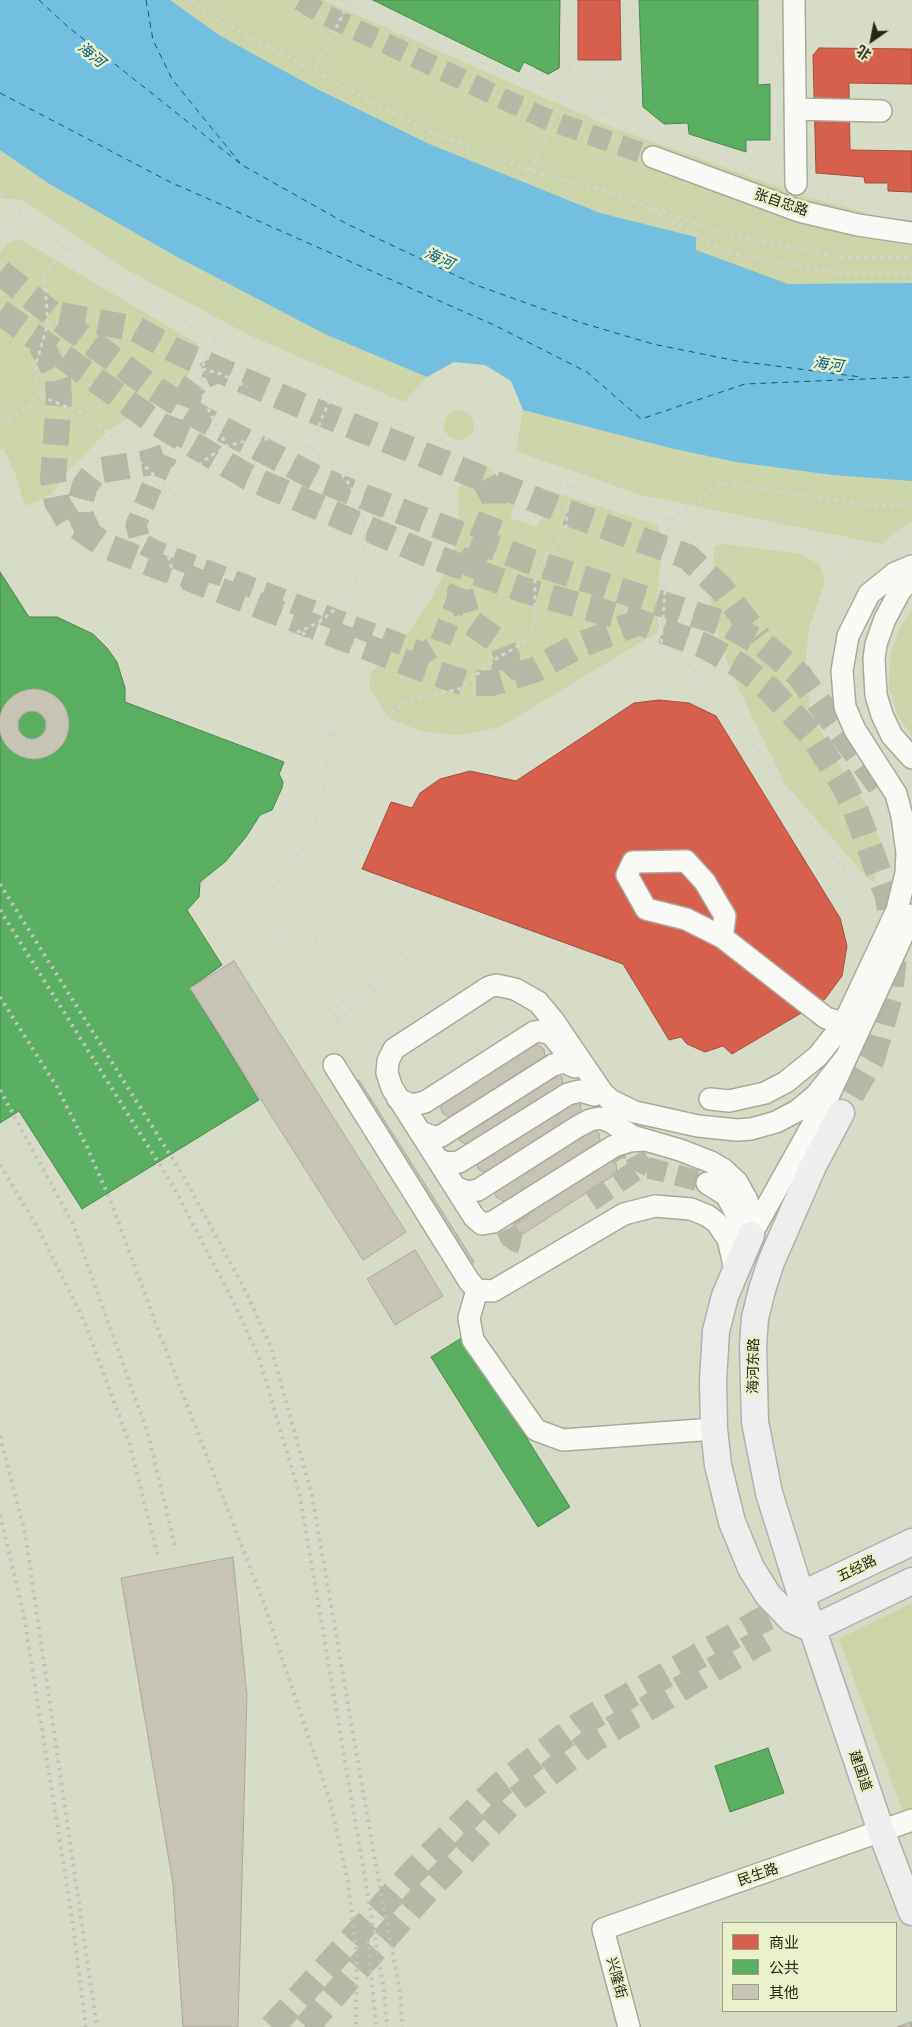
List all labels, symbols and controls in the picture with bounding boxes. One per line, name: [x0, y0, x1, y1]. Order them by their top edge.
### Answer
north arrow: [847, 15, 897, 65]
water label: 海河: [74, 38, 108, 72]
text: 北: [853, 41, 875, 64]
street label: 张自忠路: [752, 186, 810, 220]
water label: 海河: [422, 245, 456, 273]
water label: 海河: [812, 354, 844, 376]
street label: 海河东路: [745, 1338, 763, 1394]
street label: 五经路: [834, 1552, 880, 1586]
street label: 建国道: [845, 1748, 875, 1794]
street label: 民生路: [735, 1860, 781, 1890]
legend: [722, 1922, 897, 2012]
text: 商业: [769, 1933, 799, 1952]
street label: 兴隆街: [602, 1956, 630, 2000]
text: 公共: [769, 1958, 799, 1977]
text: 其他: [769, 1983, 799, 2002]

